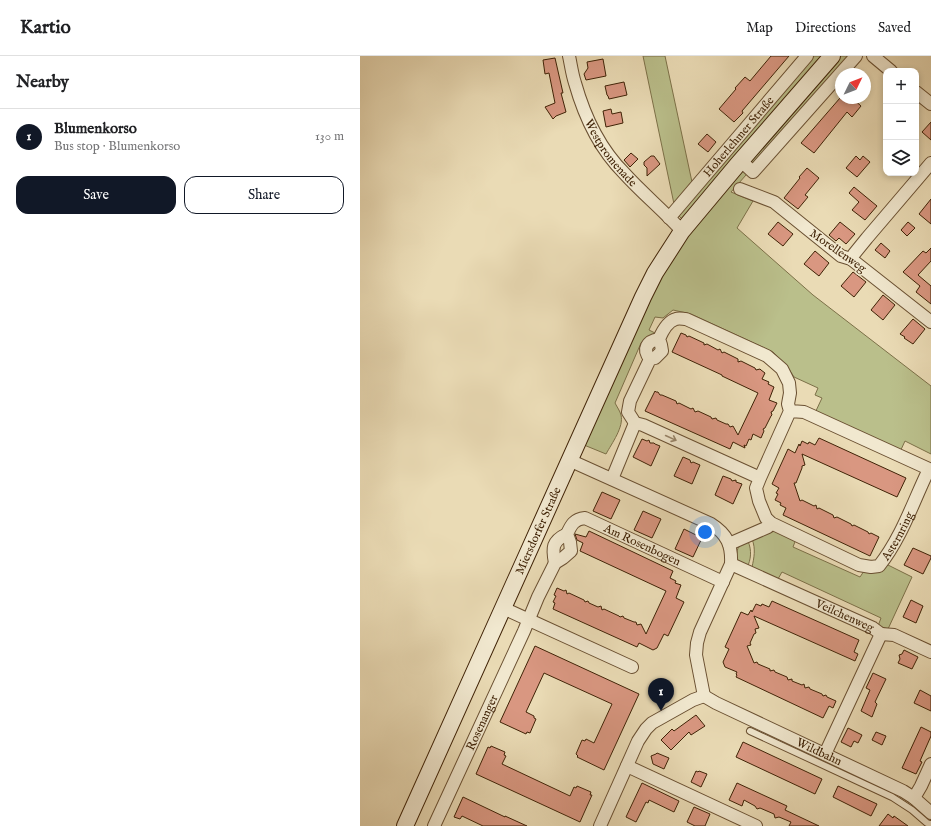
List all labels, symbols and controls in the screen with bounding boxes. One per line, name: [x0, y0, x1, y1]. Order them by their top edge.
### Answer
text: Kartio: [20, 16, 71, 40]
text: Map: [746, 19, 773, 37]
text: Directions: [795, 19, 856, 37]
text: Saved: [878, 19, 911, 37]
north arrow: [835, 68, 871, 104]
map controls: [883, 68, 919, 176]
button: +: [883, 68, 919, 104]
text: Nearby: [16, 72, 69, 93]
street label: Hoherlehmer Straße: [700, 93, 777, 180]
button: −: [883, 104, 919, 140]
street label: Westpromenade: [582, 117, 641, 190]
text: Blumenkorso: [54, 119, 137, 138]
text: 1: [27, 128, 31, 145]
text: 130 m: [315, 128, 344, 145]
text: Bus stop · Blumenkorso: [54, 138, 180, 155]
button: layers: [883, 140, 919, 176]
button: Save: [16, 176, 176, 214]
button: Share: [184, 176, 344, 214]
street label: Morellenweg: [807, 226, 870, 276]
one-way arrow: [665, 435, 677, 442]
street label: Miersdorfer Straße: [512, 484, 564, 577]
street label: Asternring: [877, 509, 917, 564]
street label: Am Rosenbogen: [601, 520, 684, 569]
your location: [695, 522, 715, 542]
street label: Veilchenweg: [813, 595, 877, 635]
pin: 1: [648, 678, 674, 711]
street label: Rosenanger: [462, 692, 501, 753]
street label: Wildbahn: [794, 734, 845, 769]

